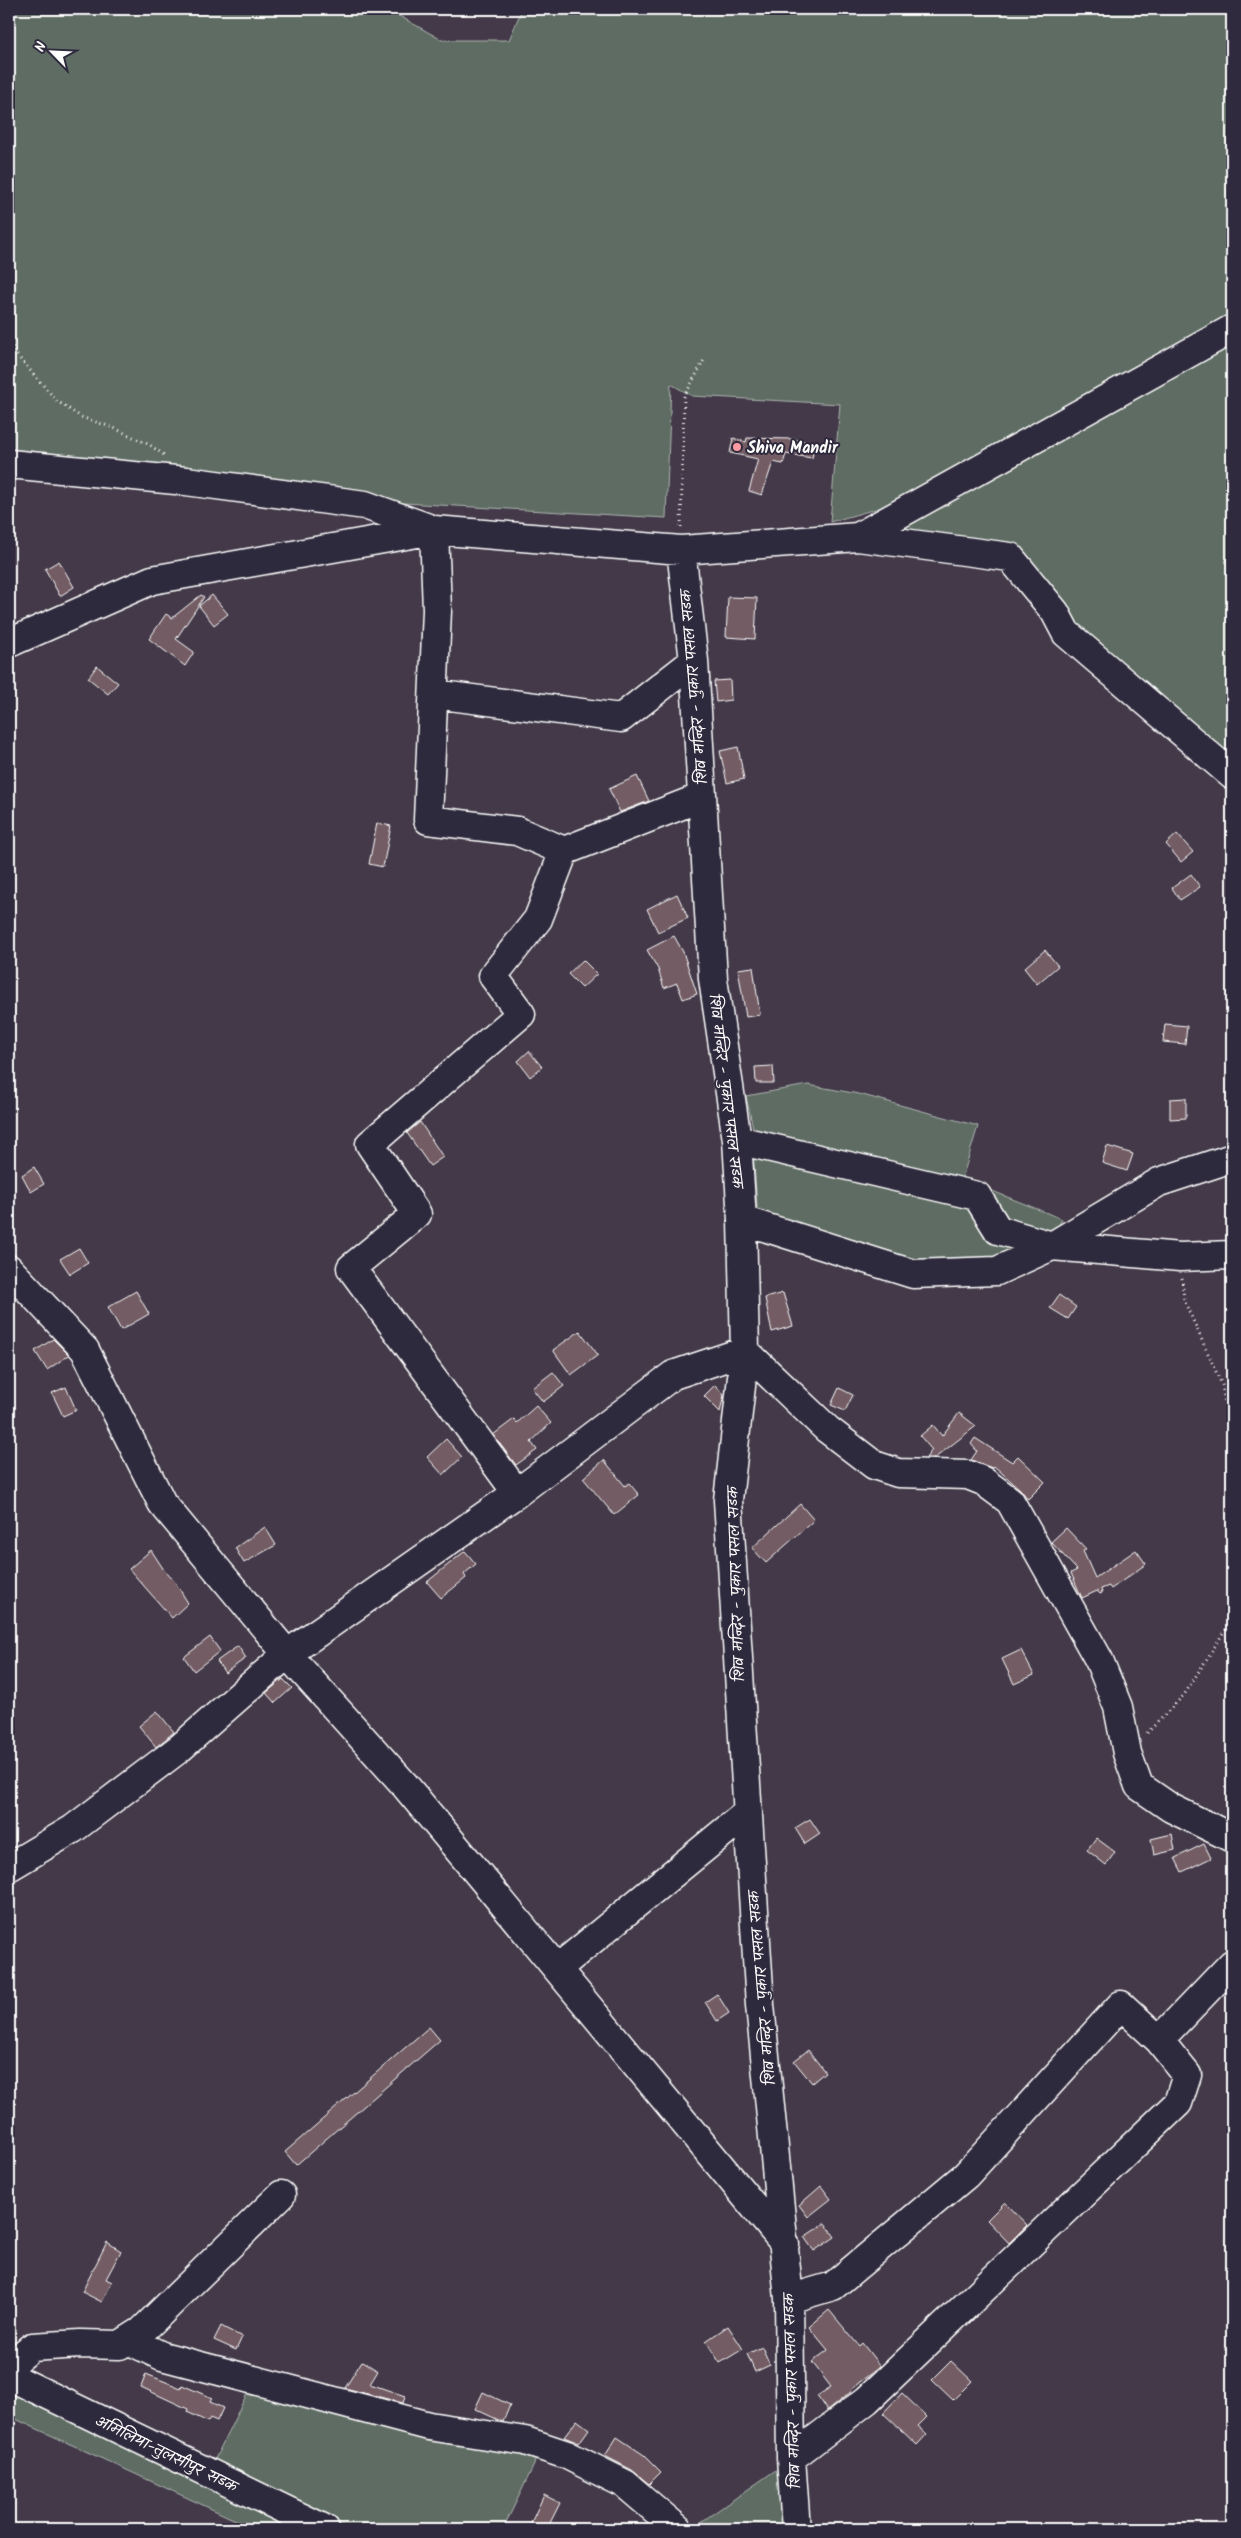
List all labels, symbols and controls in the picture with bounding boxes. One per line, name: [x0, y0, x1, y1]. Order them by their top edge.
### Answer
north arrow: [28, 28, 78, 78]
text: N: [29, 38, 53, 56]
place label: Shiva Mandir: [747, 436, 839, 461]
marker: Shiva Mandir: [731, 441, 743, 453]
street label: शिव मन्दिर - पुकार पसल सडक: [673, 587, 715, 785]
street label: शिव मन्दिर - पुकार पसल सडक: [701, 993, 750, 1191]
street label: शिव मन्दिर - पुकार पसल सडक: [721, 1484, 752, 1682]
street label: शिव मन्दिर - पुकार पसल सडक: [741, 1888, 783, 2086]
street label: शिव मन्दिर - पुकार पसल सडक: [777, 2291, 808, 2489]
street label: अमिलिया-तुलसीपुर सडक: [91, 2409, 243, 2500]

